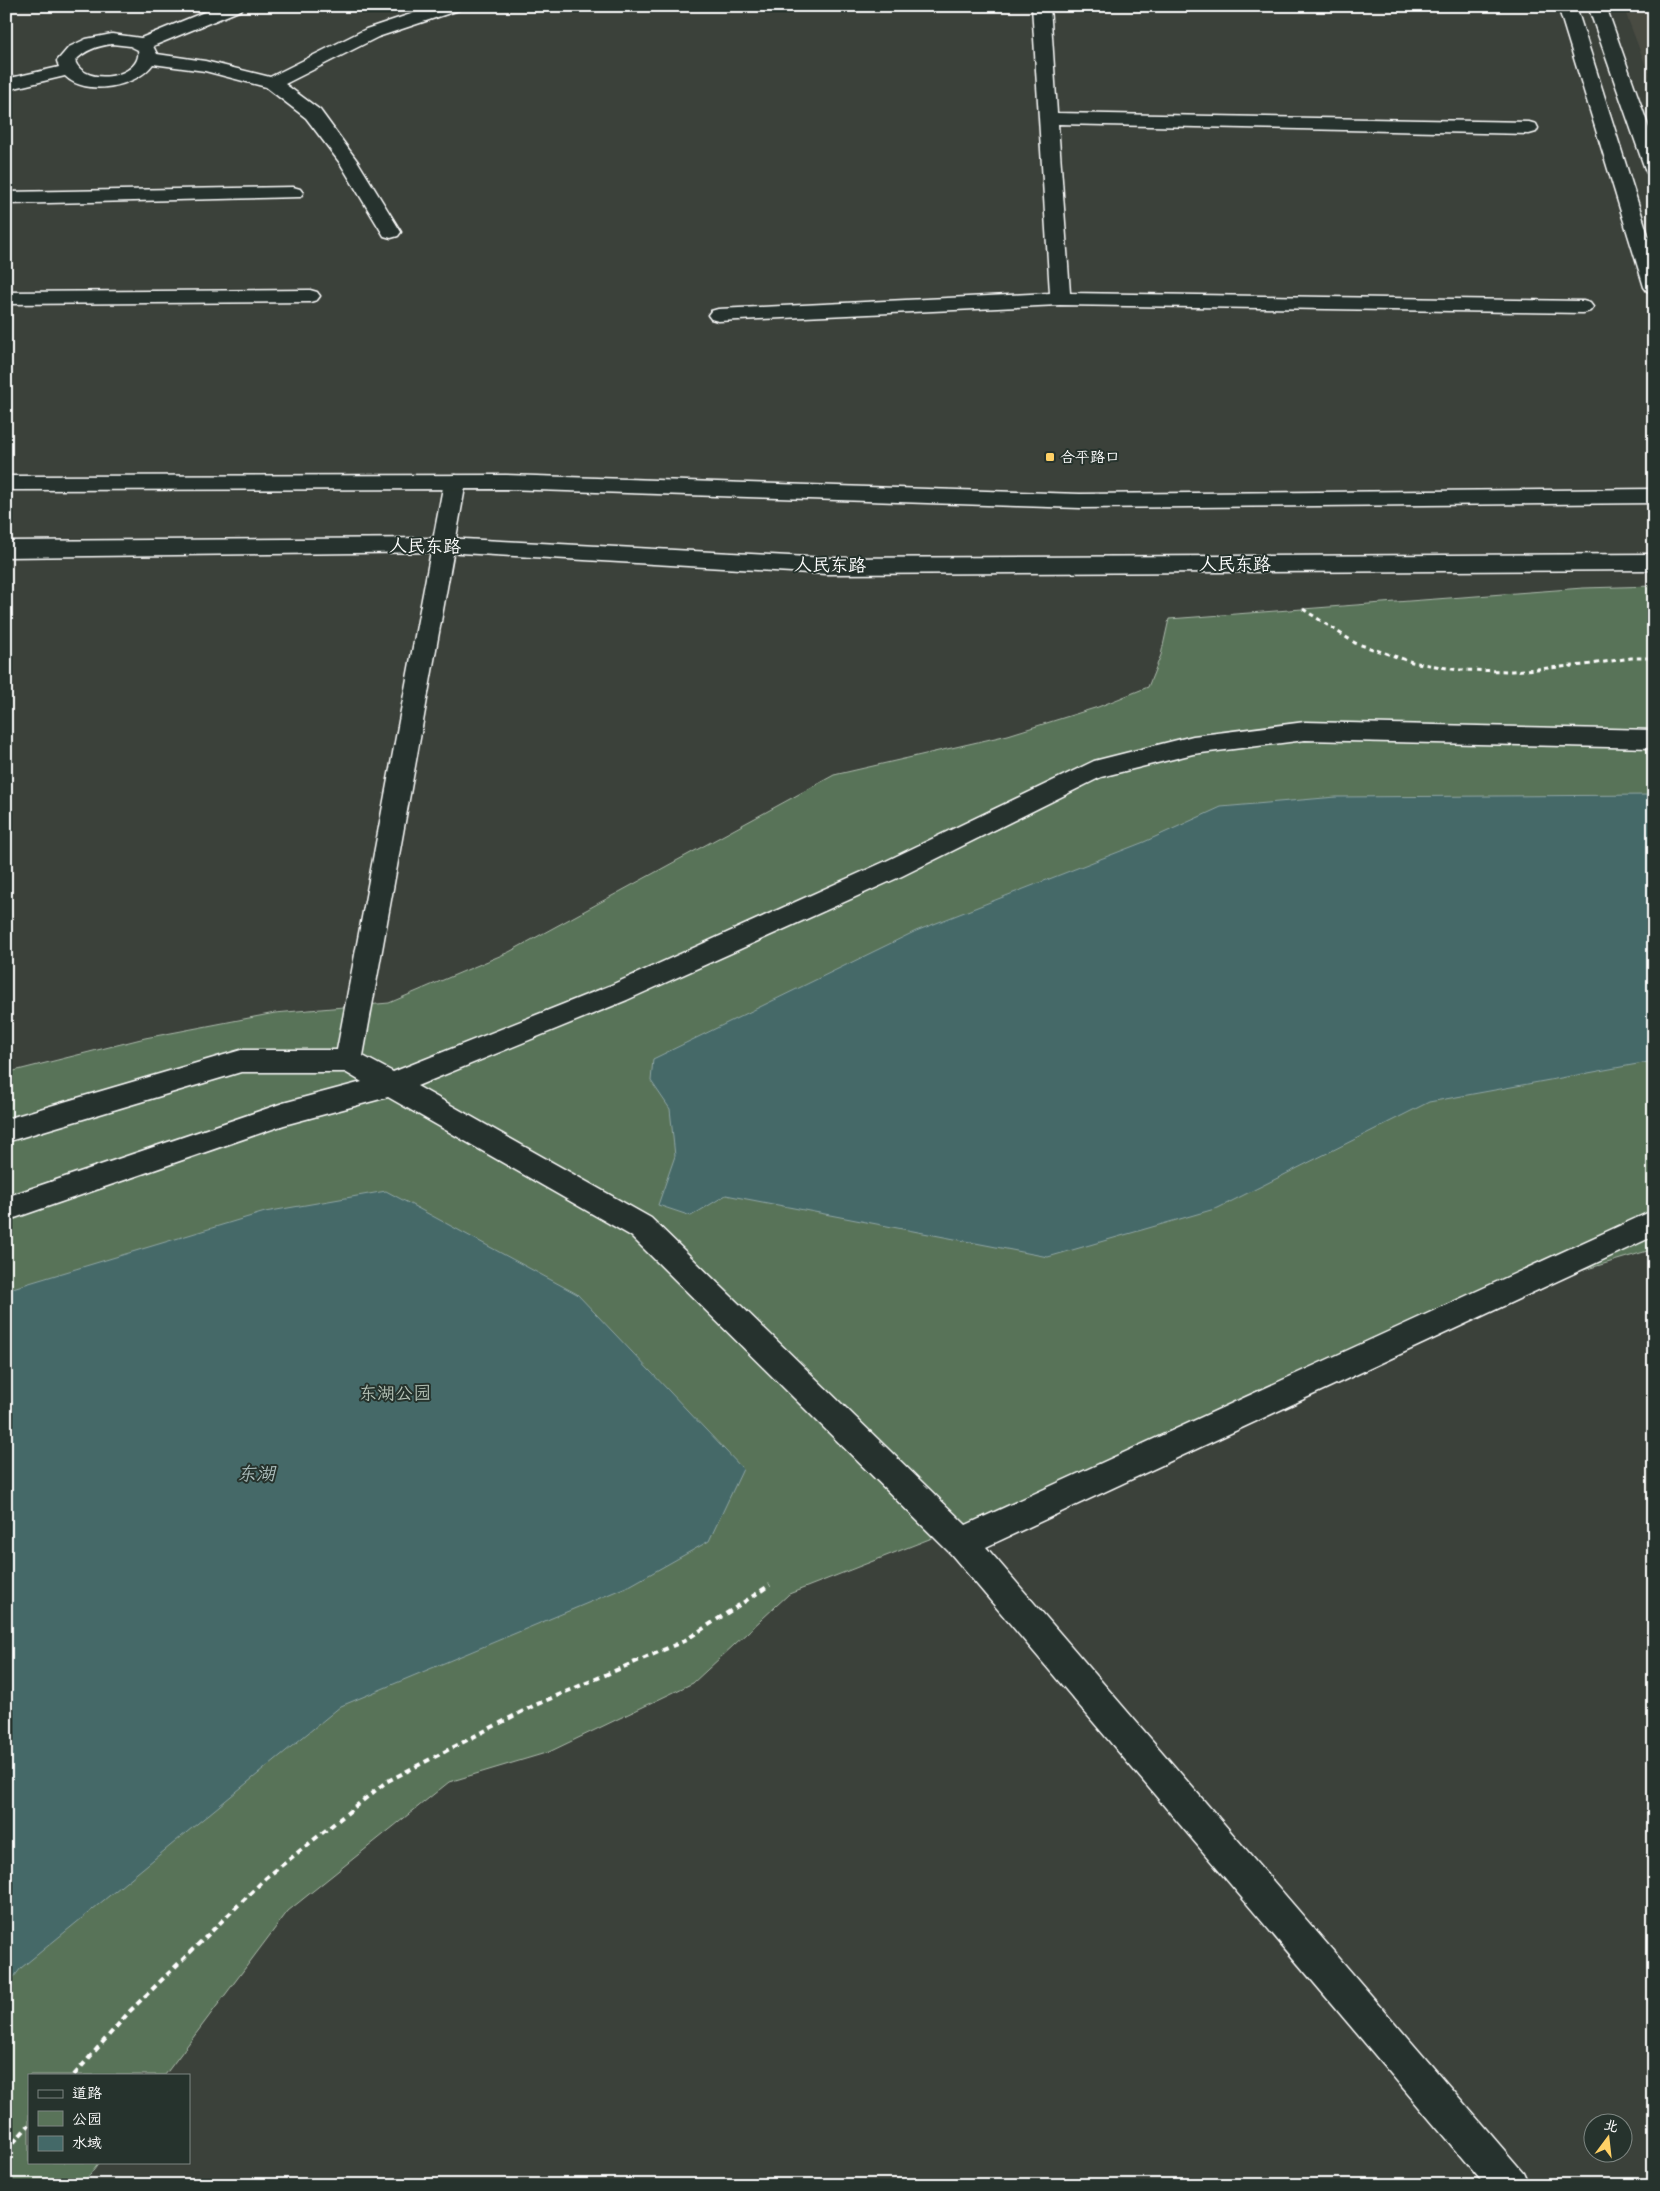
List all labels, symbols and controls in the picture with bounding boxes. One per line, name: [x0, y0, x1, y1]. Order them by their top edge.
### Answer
place label: 合平路口: [1060, 448, 1120, 466]
marker: 合平路口: [1044, 451, 1056, 463]
street label: 人民东路: [389, 535, 461, 558]
street label: 人民东路: [794, 554, 866, 577]
street label: 人民东路: [1199, 554, 1271, 575]
park label: 东湖公园: [359, 1383, 431, 1404]
water label: 东湖: [237, 1463, 277, 1485]
legend: [28, 2074, 190, 2164]
text: 道路: [72, 2084, 102, 2102]
text: 公园: [72, 2110, 102, 2128]
north arrow: [1582, 2114, 1632, 2164]
text: 北: [1602, 2116, 1620, 2136]
text: 水域: [72, 2134, 102, 2152]

